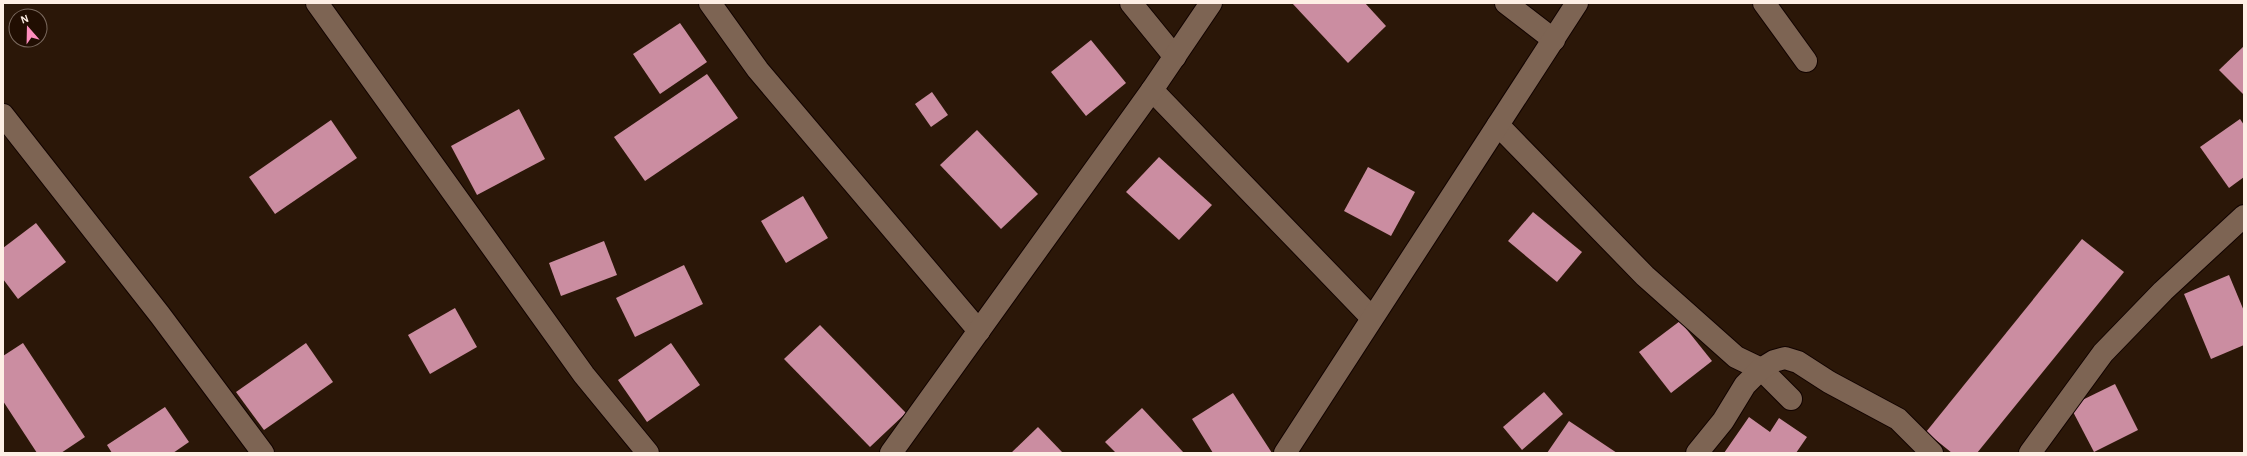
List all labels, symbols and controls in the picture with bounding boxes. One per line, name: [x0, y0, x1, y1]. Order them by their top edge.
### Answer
north arrow: [8, 8, 48, 48]
text: N: [19, 13, 30, 26]

